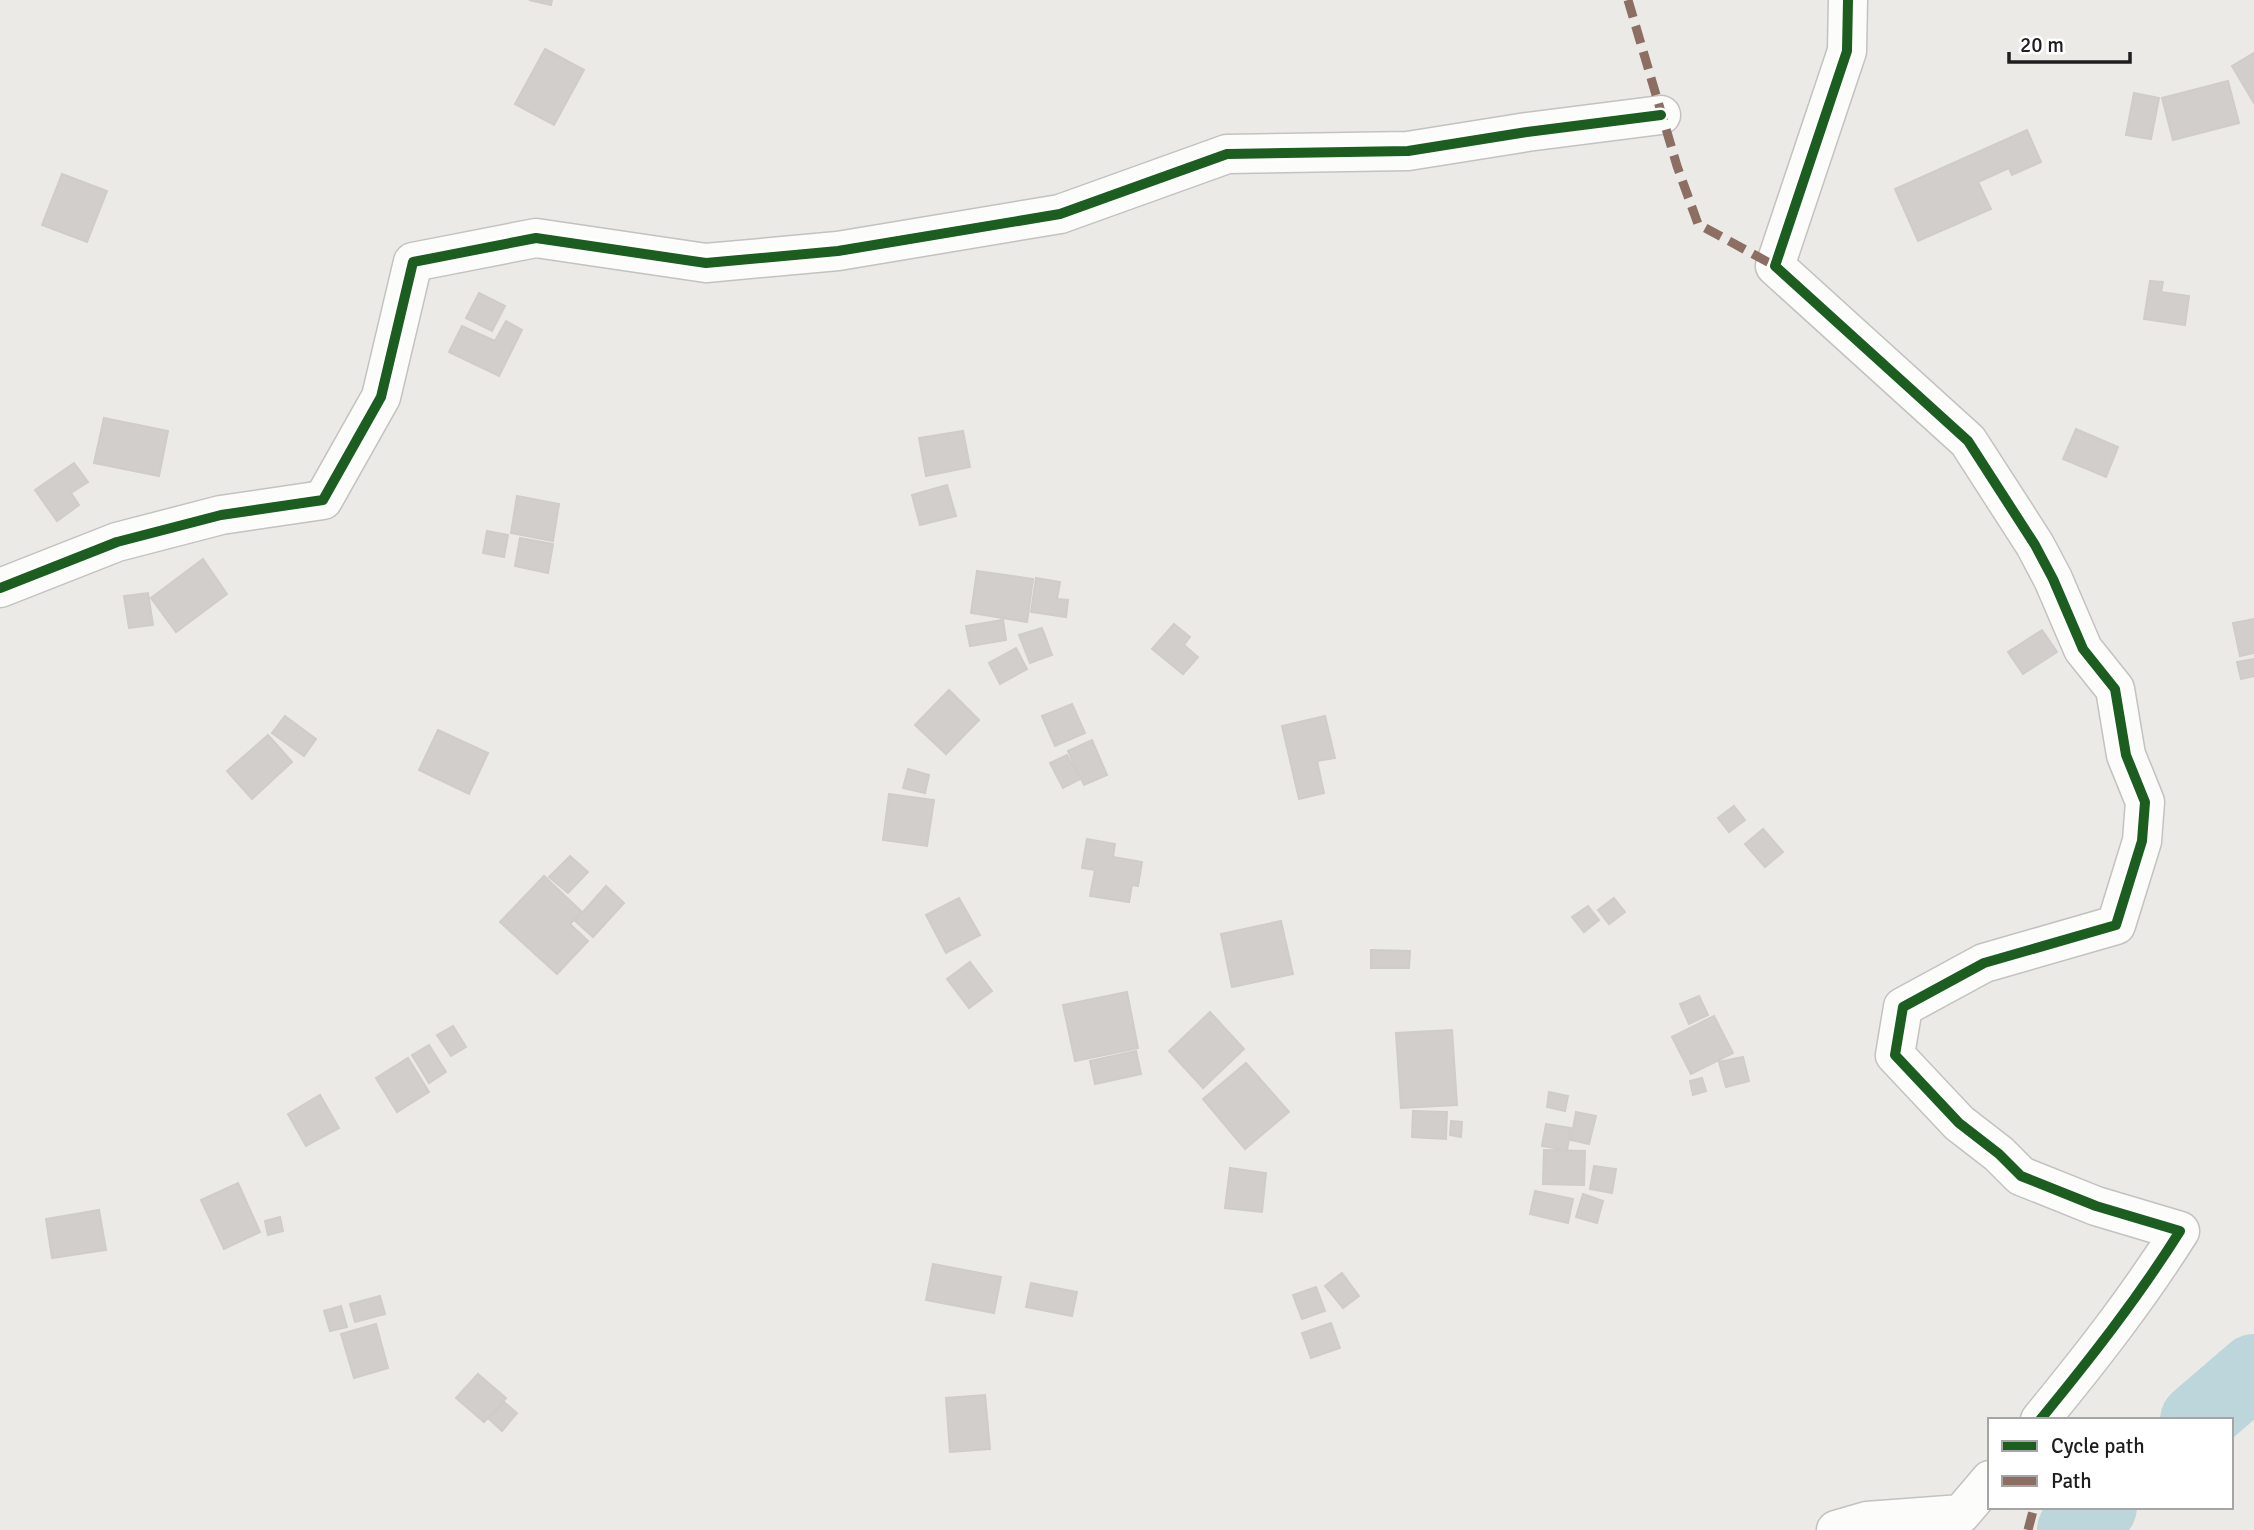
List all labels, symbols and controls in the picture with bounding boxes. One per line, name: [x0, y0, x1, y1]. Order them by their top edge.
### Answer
scale bar: [2009, 21, 2130, 65]
text: 20 m: [2020, 32, 2064, 58]
legend: [1988, 1418, 2233, 1509]
text: Cycle path: [2051, 1433, 2145, 1459]
text: Path: [2051, 1468, 2092, 1494]

